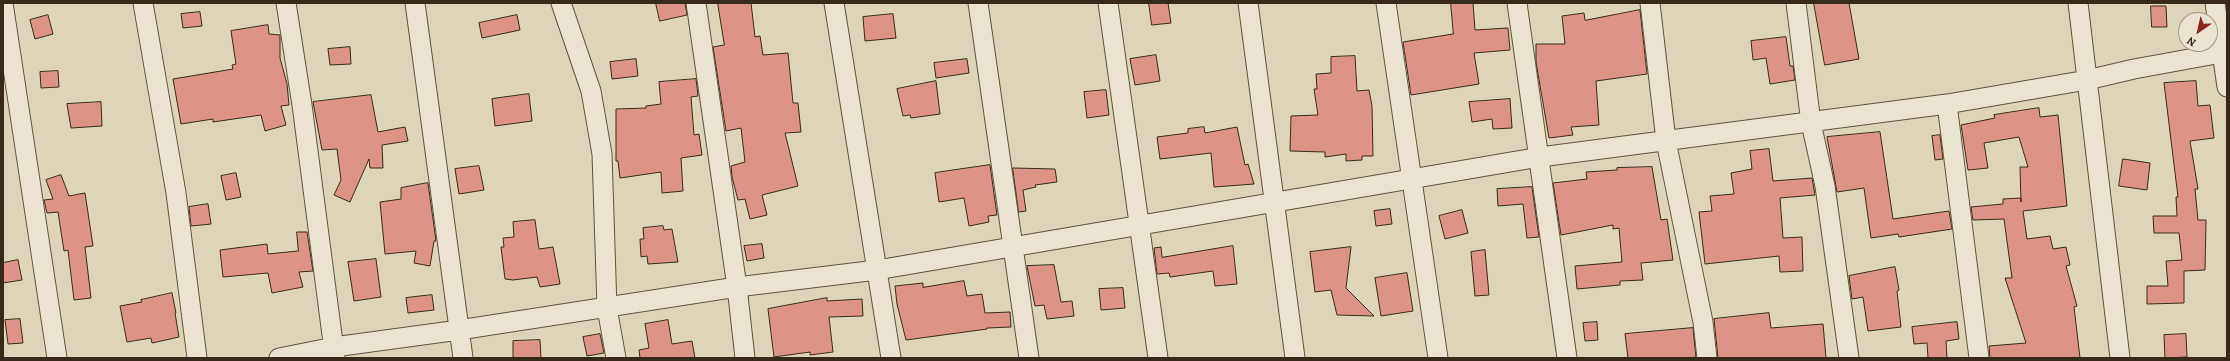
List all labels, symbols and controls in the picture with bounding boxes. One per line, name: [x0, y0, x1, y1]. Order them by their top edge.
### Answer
north arrow: [2178, 12, 2218, 52]
text: N: [2184, 33, 2199, 50]

